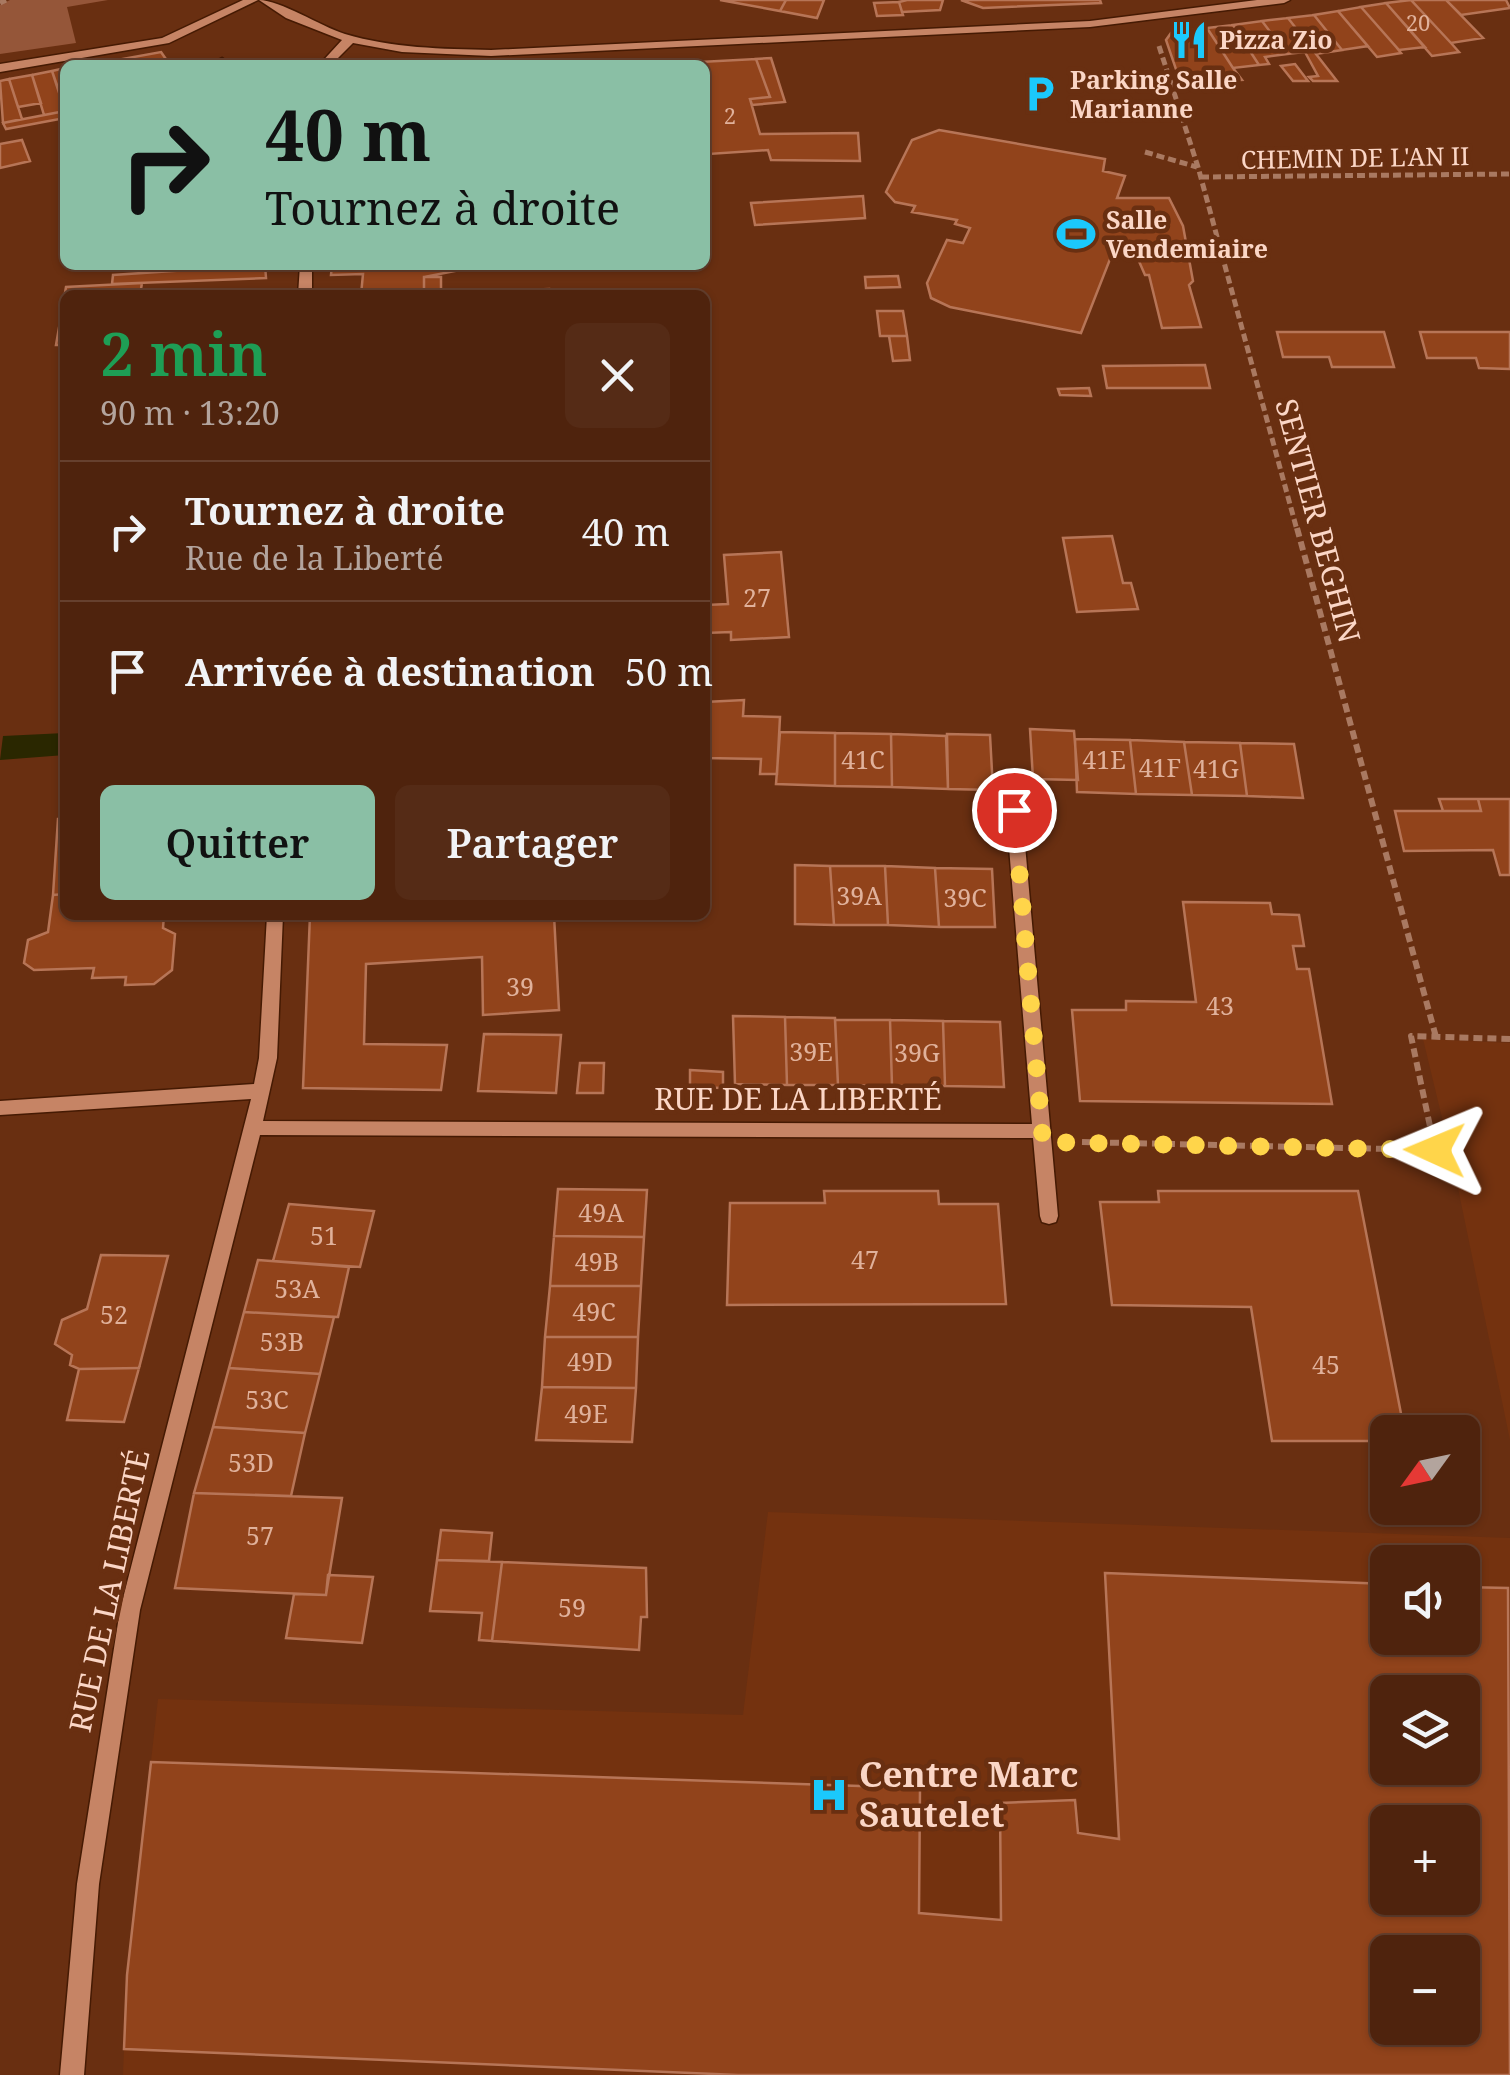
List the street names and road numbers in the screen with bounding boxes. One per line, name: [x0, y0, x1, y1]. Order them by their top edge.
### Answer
street label: CHEMIN DE L'AN II: [1241, 138, 1469, 176]
street label: SENTIER BEGHIN: [1266, 394, 1371, 647]
street label: RUE DE LA LIBERTÉ: [654, 1078, 942, 1119]
street label: RUE DE LA LIBERTÉ: [59, 1446, 158, 1736]

